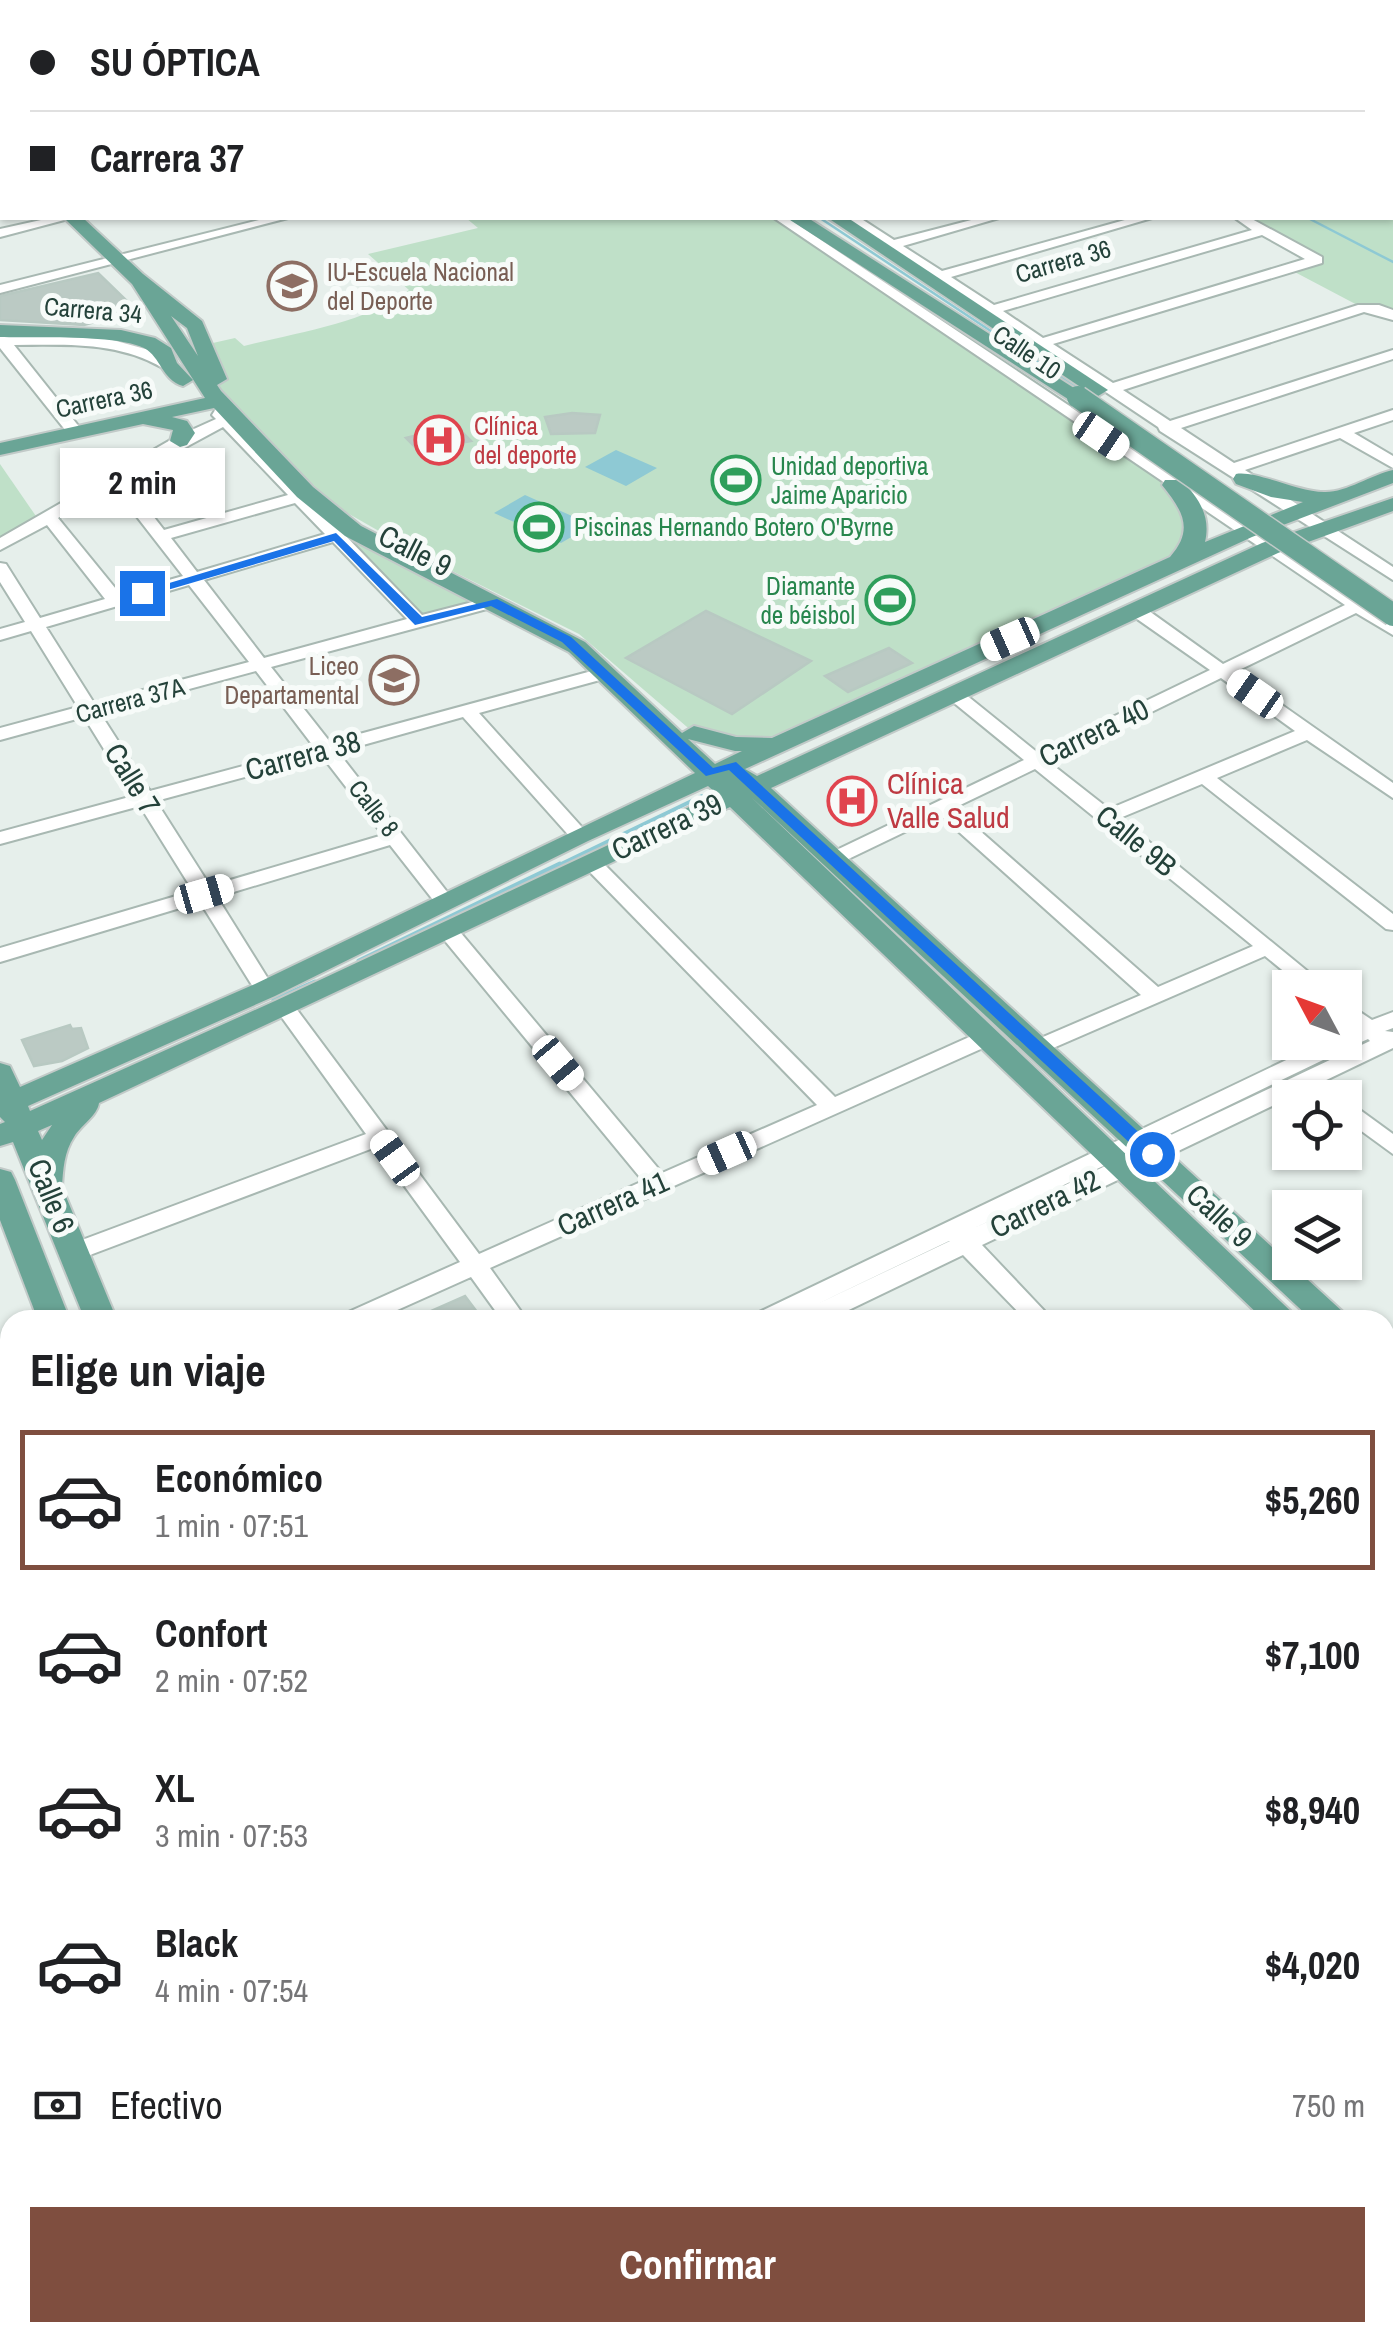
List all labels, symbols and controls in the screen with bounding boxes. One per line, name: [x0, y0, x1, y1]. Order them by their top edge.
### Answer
text: SU ÓPTICA: [90, 37, 260, 88]
text: Carrera 37: [90, 133, 244, 184]
street label: Carrera 36: [1011, 231, 1115, 291]
place label: IU-Escuela Nacional del Deporte: [327, 255, 514, 318]
school or university icon: IU-Escuela Nacional del Deporte: [266, 260, 318, 312]
street label: Carrera 34: [43, 289, 143, 331]
street label: Calle 10: [986, 317, 1068, 387]
street label: Carrera 36: [53, 372, 155, 426]
car: [1068, 407, 1134, 465]
place label: Clínica del deporte: [474, 409, 577, 472]
hospital icon: Clínica del deporte: [413, 414, 465, 466]
callout: 2 min: [59, 448, 224, 518]
place label: Unidad deportiva Jaime Aparicio: [771, 449, 929, 512]
sports icon: Unidad deportiva Jaime Aparicio: [710, 454, 762, 506]
text: 2 min: [108, 461, 177, 504]
sports icon: Piscinas Hernando Botero O'Byrne: [513, 501, 565, 553]
place label: Piscinas Hernando Botero O'Byrne: [574, 510, 894, 544]
street label: Calle 9: [372, 515, 459, 585]
place label: Diamante de béisbol: [760, 569, 855, 632]
route end: [120, 571, 165, 616]
sports icon: Diamante de béisbol: [864, 574, 916, 626]
car: [976, 613, 1044, 665]
place label: Liceo Departamental: [225, 649, 359, 712]
school or university icon: Liceo Departamental: [368, 654, 420, 706]
car: [1222, 665, 1288, 723]
street label: Carrera 37A: [72, 669, 189, 731]
street label: Carrera 40: [1032, 688, 1155, 776]
street label: Carrera 38: [241, 720, 365, 790]
street label: Calle 7: [96, 735, 170, 822]
place label: Clínica Valle Salud: [887, 763, 1010, 837]
street label: Calle 8: [341, 772, 407, 844]
hospital icon: Clínica Valle Salud: [826, 775, 878, 827]
street label: Carrera 39: [605, 783, 728, 869]
street label: Calle 9B: [1088, 795, 1185, 885]
car: [171, 871, 237, 917]
north arrow: [1272, 970, 1362, 1060]
map controls: [1272, 970, 1362, 1280]
car: [527, 1030, 589, 1096]
button: locate: [1272, 1080, 1362, 1170]
car: [365, 1125, 425, 1191]
car: [693, 1127, 761, 1179]
route start: [1130, 1132, 1175, 1177]
street label: Calle 6: [19, 1153, 85, 1239]
street label: Carrera 42: [983, 1159, 1106, 1247]
street label: Carrera 41: [551, 1161, 675, 1245]
street label: Calle 9: [1178, 1175, 1261, 1256]
button: layers: [1272, 1190, 1362, 1280]
text: Elige un viaje: [30, 1339, 266, 1400]
text: Económico: [155, 1453, 323, 1504]
icon: car: [35, 1455, 125, 1545]
text: $5,260: [1265, 1475, 1360, 1526]
text: 1 min · 07:51: [155, 1504, 308, 1547]
text: Confort: [155, 1608, 267, 1659]
icon: car: [35, 1610, 125, 1700]
text: $7,100: [1265, 1630, 1360, 1681]
text: 2 min · 07:52: [155, 1659, 308, 1702]
text: XL: [155, 1763, 195, 1814]
icon: car: [35, 1765, 125, 1855]
text: $8,940: [1265, 1785, 1360, 1836]
text: 3 min · 07:53: [155, 1814, 308, 1857]
text: Black: [155, 1918, 238, 1969]
icon: car: [35, 1920, 125, 2010]
text: $4,020: [1265, 1940, 1360, 1991]
text: 4 min · 07:54: [155, 1969, 308, 2012]
icon: cash: [30, 2078, 85, 2133]
text: Efectivo: [110, 2080, 223, 2131]
text: 750 m: [1292, 2084, 1365, 2127]
button: Confirmar: [30, 2207, 1365, 2322]

